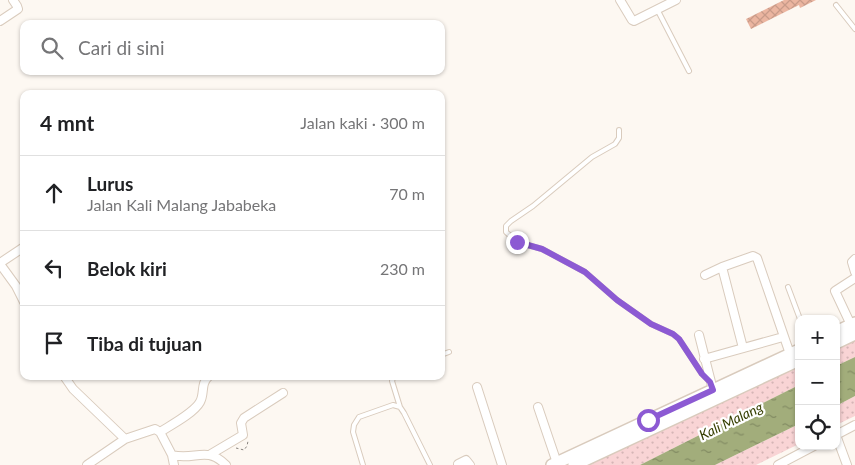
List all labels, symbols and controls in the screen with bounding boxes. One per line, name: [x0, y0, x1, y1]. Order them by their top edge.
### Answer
search box: [20, 20, 445, 75]
icon: search: [38, 34, 66, 62]
text: Cari di sini: [78, 36, 165, 59]
text: 4 mnt: [40, 110, 94, 135]
text: Jalan kaki · 300 m: [300, 113, 425, 132]
text: Lurus: [87, 172, 133, 195]
icon: ahead: [40, 179, 68, 207]
text: 70 m: [389, 184, 425, 203]
text: Jalan Kali Malang Jababeka: [87, 195, 276, 214]
route end: [506, 231, 529, 254]
icon: left: [40, 254, 68, 282]
text: Belok kiri: [87, 257, 167, 280]
text: 230 m: [380, 259, 425, 278]
map controls: [795, 315, 840, 450]
button: +: [795, 315, 840, 360]
icon: arrive: [40, 329, 68, 357]
text: Tiba di tujuan: [87, 332, 202, 355]
button: −: [795, 360, 840, 405]
water label: Kali Malang: [696, 398, 766, 443]
button: locate: [795, 405, 840, 450]
route start: [637, 409, 660, 432]

